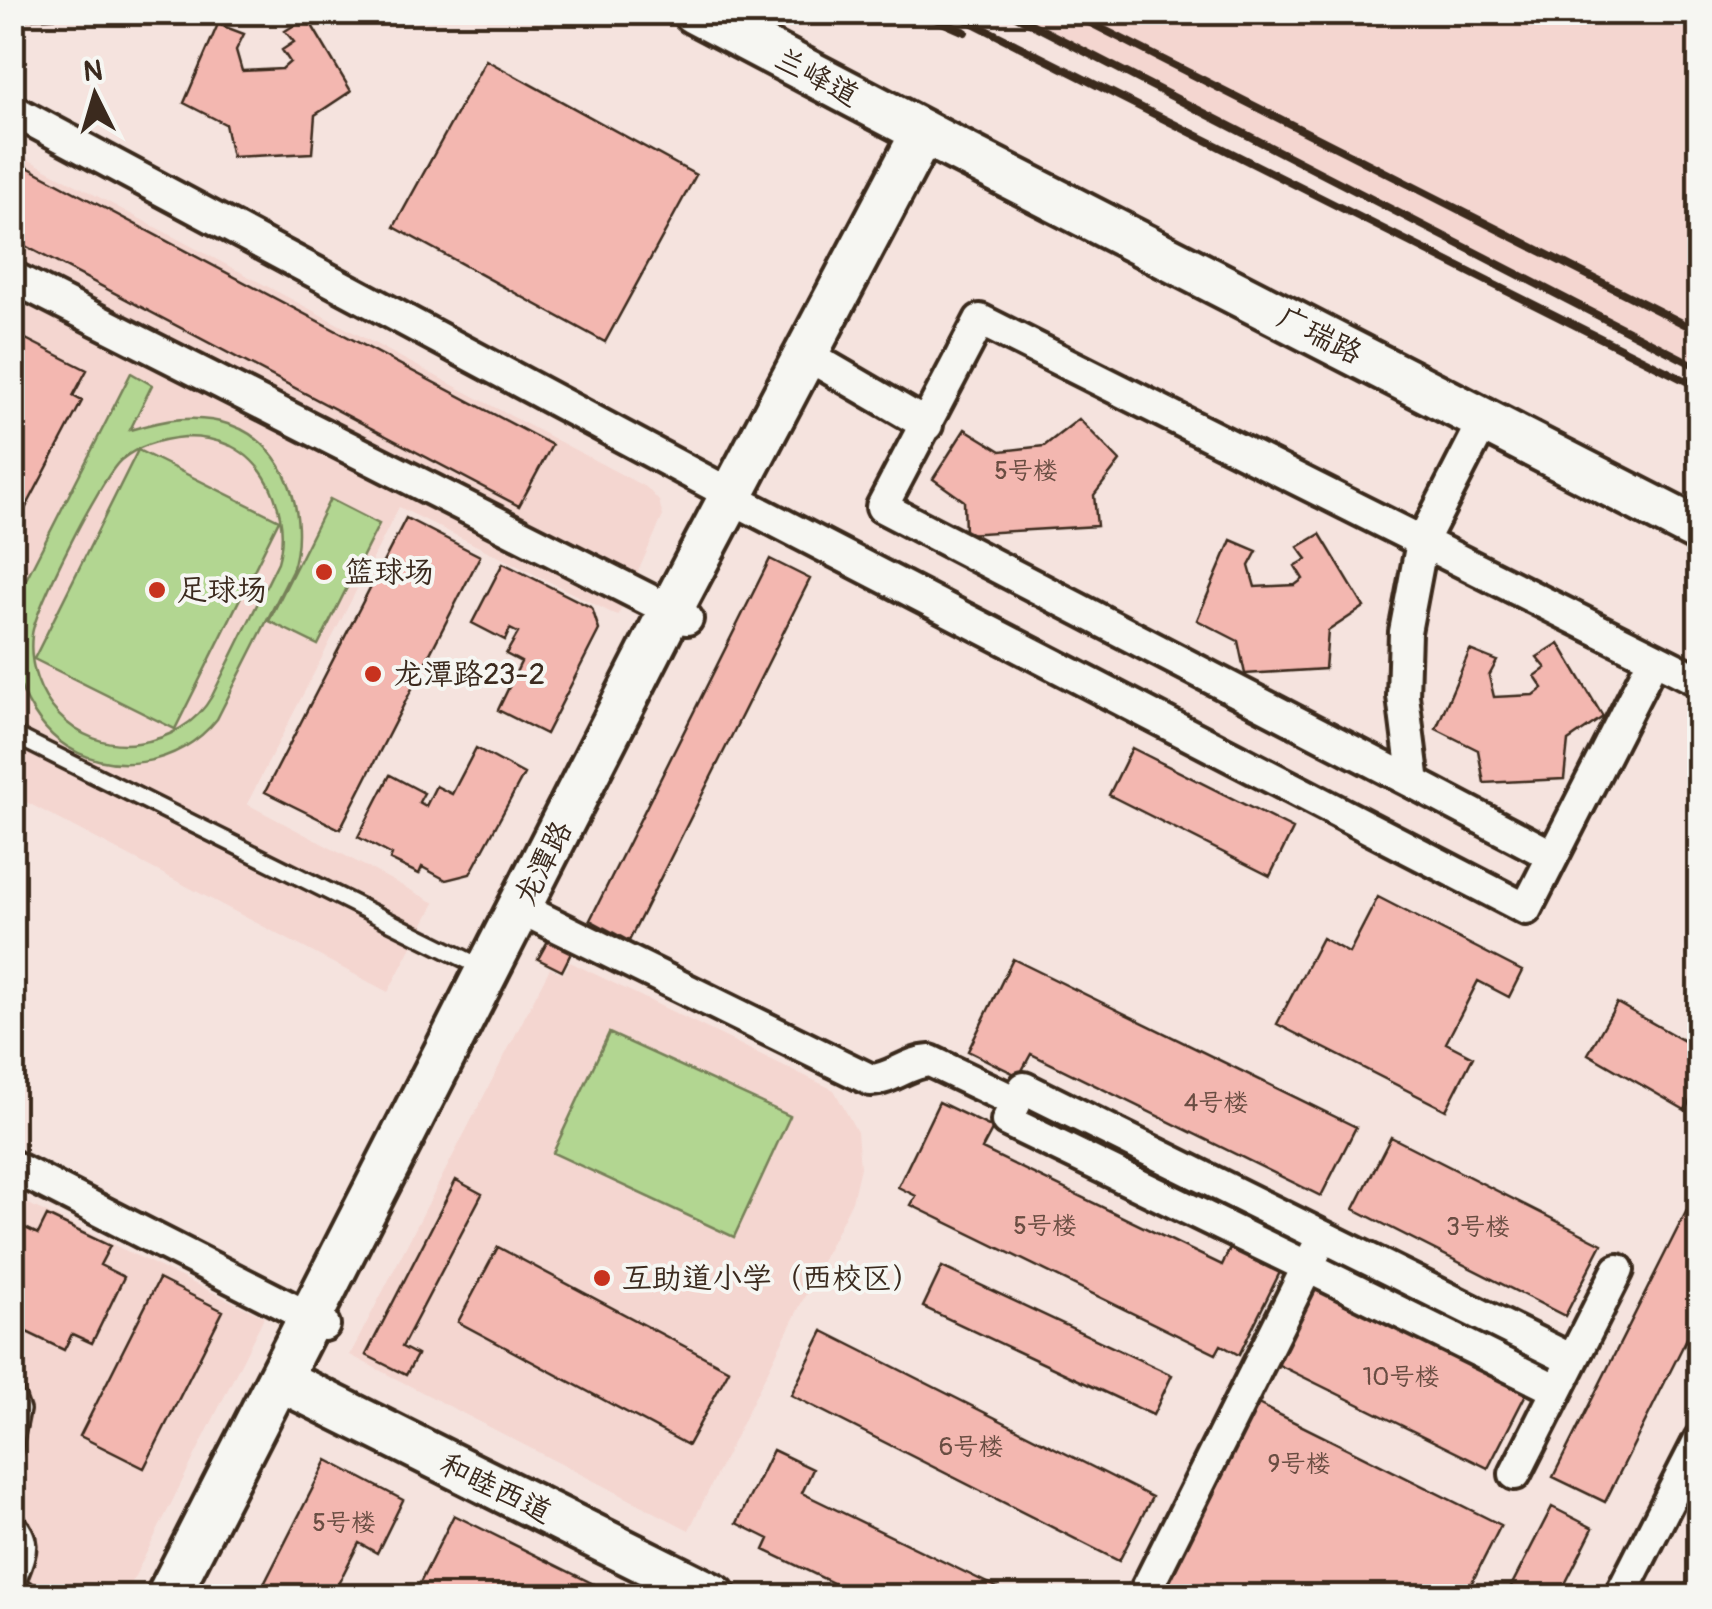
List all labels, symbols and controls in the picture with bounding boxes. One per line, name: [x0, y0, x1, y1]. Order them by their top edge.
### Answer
street label: 兰峰道: [768, 40, 865, 115]
north arrow: [45, 45, 145, 145]
text: N: [82, 53, 104, 90]
street label: 广瑞路: [1271, 299, 1368, 372]
house number: 5号楼: [994, 456, 1058, 487]
place label: 篮球场: [344, 554, 434, 591]
marker: 篮球场: [313, 561, 335, 583]
place label: 足球场: [177, 572, 267, 609]
marker: 足球场: [146, 579, 168, 601]
place label: 龙潭路23-2: [393, 656, 545, 693]
marker: 龙潭路23-2: [362, 663, 384, 685]
street label: 龙潭路: [507, 815, 580, 912]
house number: 4号楼: [1184, 1088, 1248, 1119]
house number: 5号楼: [1013, 1211, 1077, 1242]
house number: 3号楼: [1446, 1212, 1510, 1243]
place label: 互助道小学（西校区）: [622, 1260, 922, 1297]
marker: 互助道小学（西校区）: [591, 1267, 613, 1289]
house number: 10号楼: [1363, 1362, 1439, 1393]
house number: 6号楼: [939, 1432, 1003, 1463]
street label: 和睦西道: [434, 1446, 558, 1531]
house number: 9号楼: [1268, 1449, 1330, 1480]
house number: 5号楼: [312, 1508, 376, 1539]

